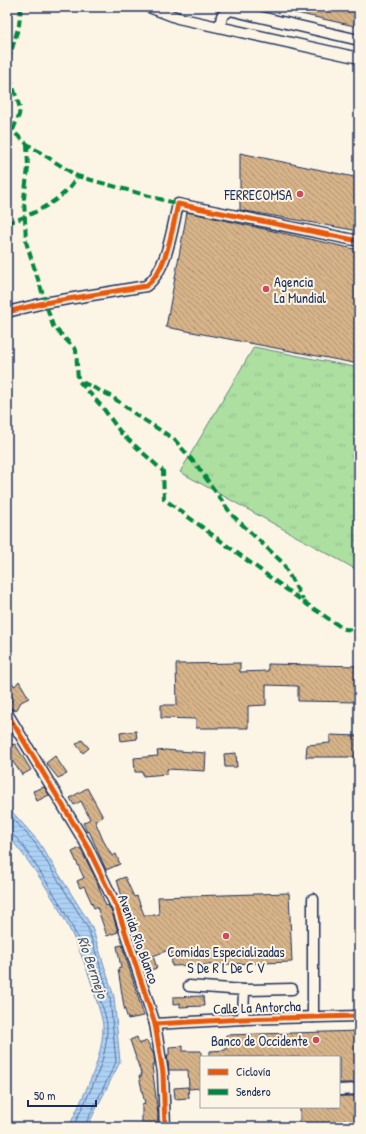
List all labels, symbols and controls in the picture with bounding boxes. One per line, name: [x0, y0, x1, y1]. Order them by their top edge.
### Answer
place label: FERRECOMSA: [224, 185, 292, 204]
marker: FERRECOMSA: [295, 189, 305, 199]
place label: Agencia La Mundial: [274, 272, 326, 307]
marker: Agencia La Mundial: [261, 284, 271, 294]
street label: Avenida Río Blanco: [114, 892, 164, 987]
marker: Comidas Especializadas S De R L De C V: [221, 931, 231, 941]
water label: Río Bermejo: [73, 933, 114, 1002]
place label: Comidas Especializadas S De R L De C V: [167, 942, 285, 977]
street label: Calle La Antorcha: [213, 996, 302, 1018]
place label: Banco de Occidente: [211, 1031, 308, 1050]
marker: Banco de Occidente: [311, 1035, 321, 1045]
legend: [200, 1056, 340, 1108]
text: Ciclovía: [236, 1063, 270, 1080]
scale bar: [28, 1082, 96, 1108]
text: Sendero: [236, 1083, 271, 1100]
text: 50 m: [34, 1087, 55, 1104]

